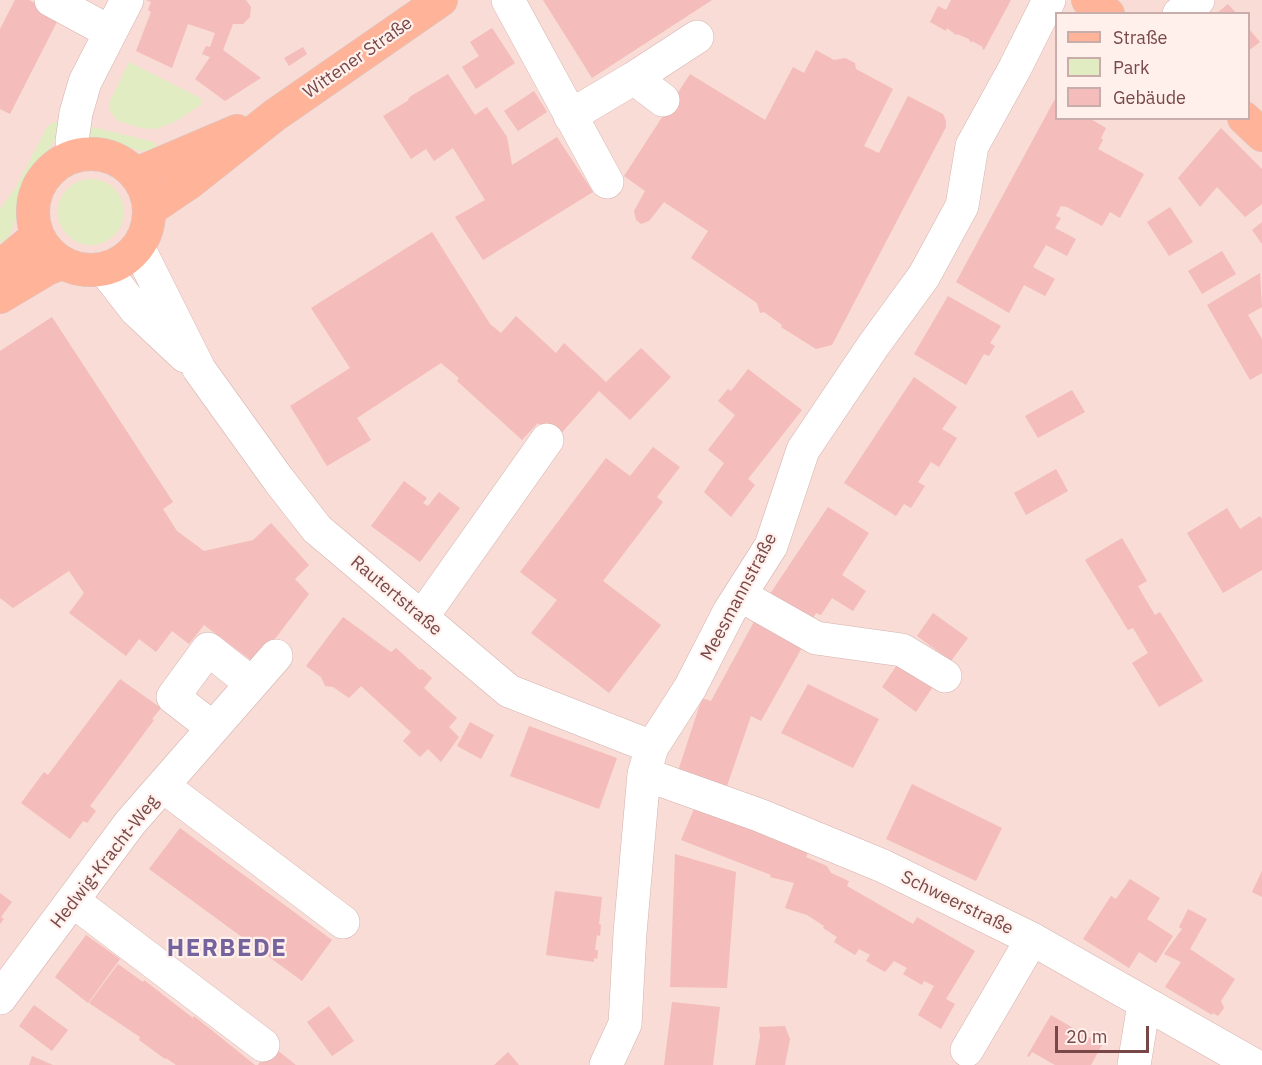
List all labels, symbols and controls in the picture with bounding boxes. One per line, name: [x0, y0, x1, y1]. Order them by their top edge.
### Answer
street label: Wittener Straße: [299, 12, 417, 104]
legend: [1055, 12, 1250, 120]
text: Straße: [1113, 26, 1167, 49]
text: Park: [1113, 56, 1149, 79]
text: Gebäude: [1113, 86, 1186, 109]
street label: Meesmannstraße: [696, 529, 782, 665]
street label: Rautertstraße: [346, 551, 446, 641]
street label: Hedwig-Kracht-Weg: [46, 791, 164, 933]
street label: Schweerstraße: [897, 866, 1017, 940]
district label: HERBEDE: [167, 935, 287, 963]
scale bar: [1058, 1014, 1152, 1052]
text: 20 m: [1066, 1025, 1108, 1048]

